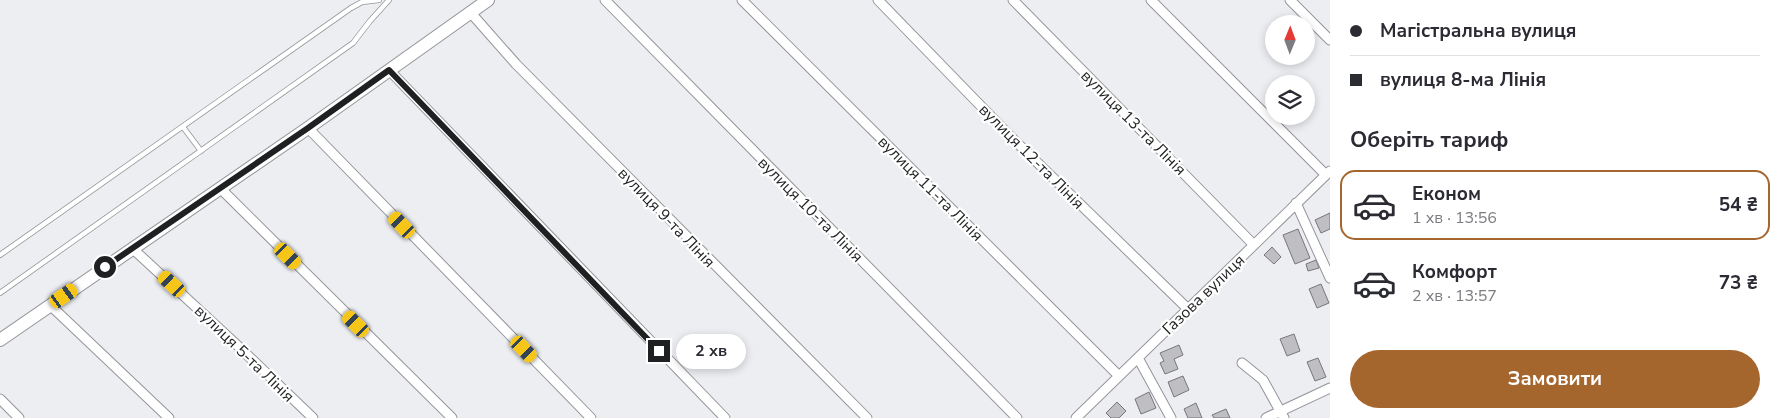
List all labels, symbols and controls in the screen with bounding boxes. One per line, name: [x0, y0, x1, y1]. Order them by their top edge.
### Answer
north arrow: [1265, 15, 1315, 65]
map controls: [1265, 15, 1315, 125]
text: Магістральна вулиця: [1380, 18, 1576, 44]
street label: вулиця 13-та Лінія: [1076, 65, 1191, 180]
text: вулиця 8-ма Лінія: [1380, 67, 1546, 93]
button: layers: [1265, 75, 1315, 125]
street label: вулиця 12-та Лінія: [974, 99, 1089, 214]
text: Оберіть тариф: [1350, 125, 1508, 155]
street label: вулиця 11-та Лінія: [873, 131, 988, 246]
street label: вулиця 10-та Лінія: [753, 152, 868, 267]
street label: вулиця 9-та Лінія: [613, 163, 720, 273]
text: Економ: [1412, 181, 1481, 207]
icon: car: [1352, 183, 1397, 228]
text: 54 ₴: [1719, 192, 1758, 218]
text: 1 хв · 13:56: [1412, 207, 1497, 229]
car: [386, 209, 417, 241]
car: [272, 240, 303, 272]
street label: Газова вулиця: [1158, 250, 1250, 340]
route start: [94, 256, 116, 278]
text: Комфорт: [1412, 259, 1497, 285]
icon: car: [1352, 261, 1397, 306]
car: [155, 268, 188, 300]
text: 73 ₴: [1719, 270, 1758, 296]
car: [47, 281, 80, 311]
text: 2 хв · 13:57: [1412, 285, 1497, 307]
street label: вулиця 5-та Лінія: [189, 300, 299, 407]
car: [340, 308, 371, 340]
car: [508, 333, 539, 365]
callout: 2 хв: [676, 334, 746, 368]
route end: [648, 340, 670, 362]
text: 2 хв: [695, 340, 727, 362]
button: Замовити: [1350, 350, 1760, 408]

